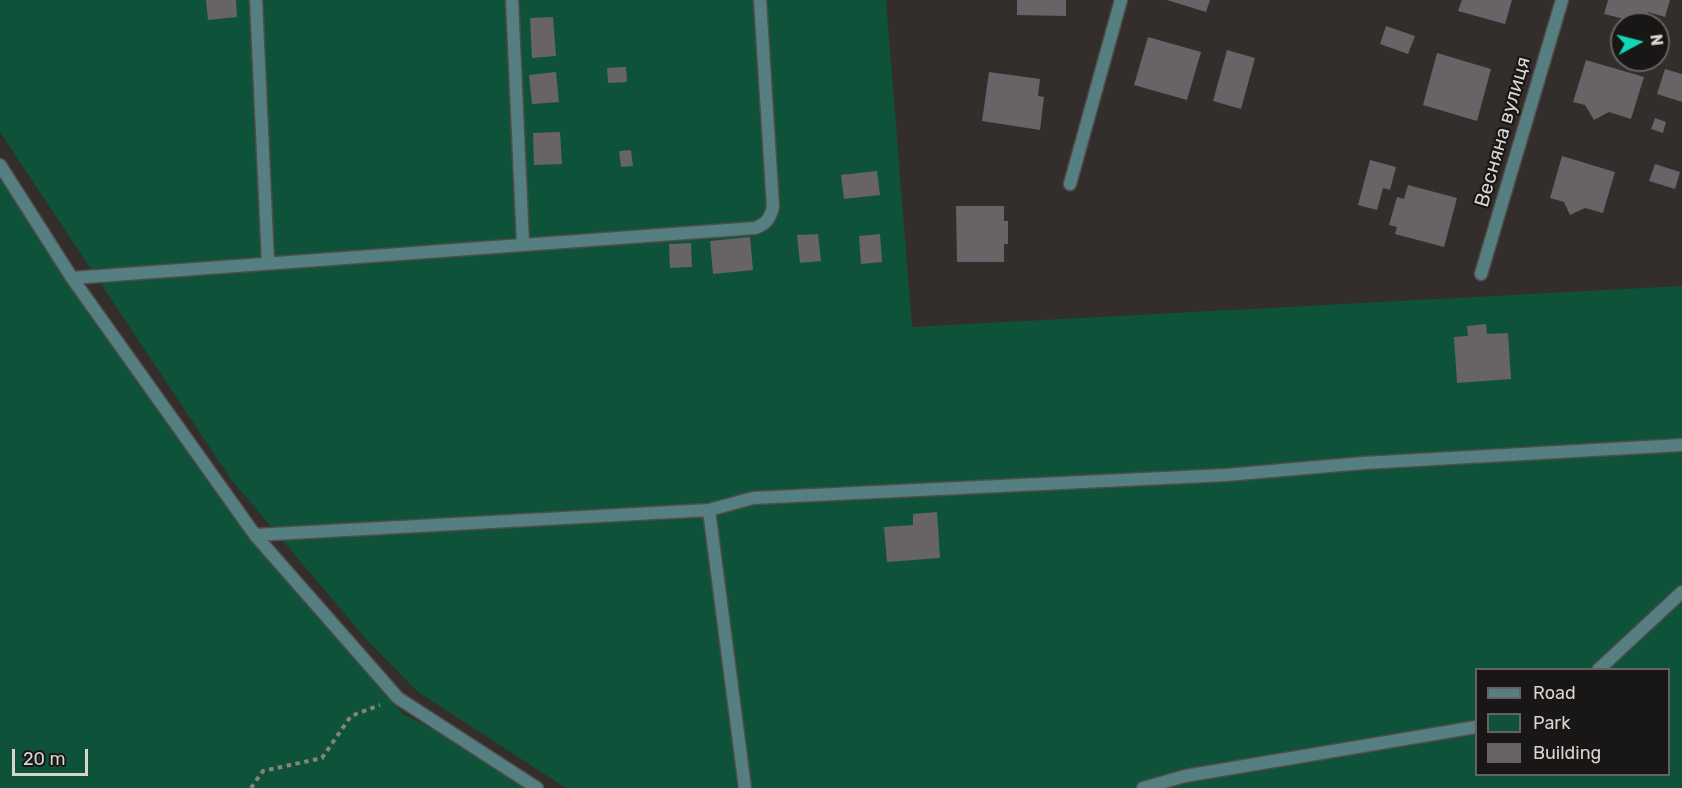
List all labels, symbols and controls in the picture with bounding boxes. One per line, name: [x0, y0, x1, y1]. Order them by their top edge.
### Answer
north arrow: [1610, 12, 1670, 72]
text: N: [1646, 33, 1667, 47]
street label: Весняна вулиця: [1470, 54, 1536, 210]
legend: [1475, 668, 1670, 776]
text: Road: [1533, 682, 1576, 704]
text: Park: [1533, 712, 1570, 734]
scale bar: [15, 737, 92, 775]
text: Building: [1533, 742, 1601, 764]
text: 20 m: [23, 748, 65, 770]

